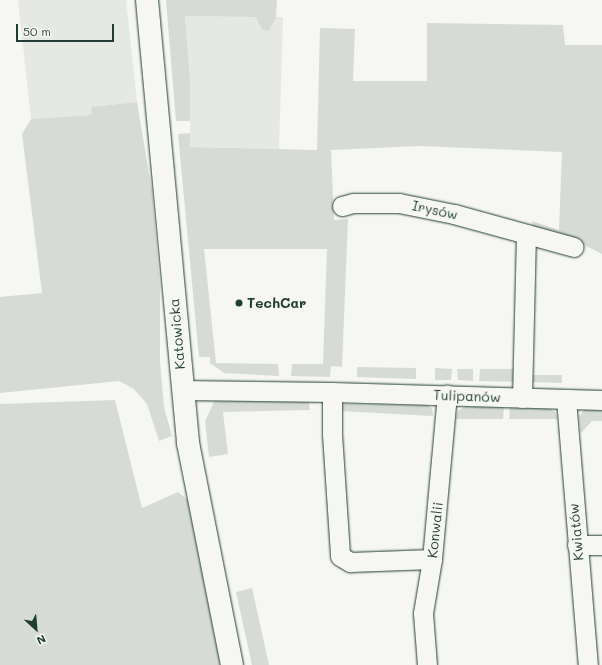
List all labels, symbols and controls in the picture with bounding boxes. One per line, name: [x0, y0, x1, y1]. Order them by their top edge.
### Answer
scale bar: [18, 16, 116, 42]
text: 50 m: [23, 23, 51, 39]
street label: Irysów: [411, 197, 459, 223]
place label: TechCar: [247, 295, 306, 311]
street label: Katowicka: [166, 298, 188, 370]
marker: TechCar: [234, 298, 244, 308]
street label: Tulipanów: [433, 386, 501, 406]
street label: Konwalii: [424, 501, 446, 559]
street label: Kwiatów: [565, 503, 587, 561]
north arrow: [16, 609, 56, 649]
text: N: [34, 632, 49, 649]

